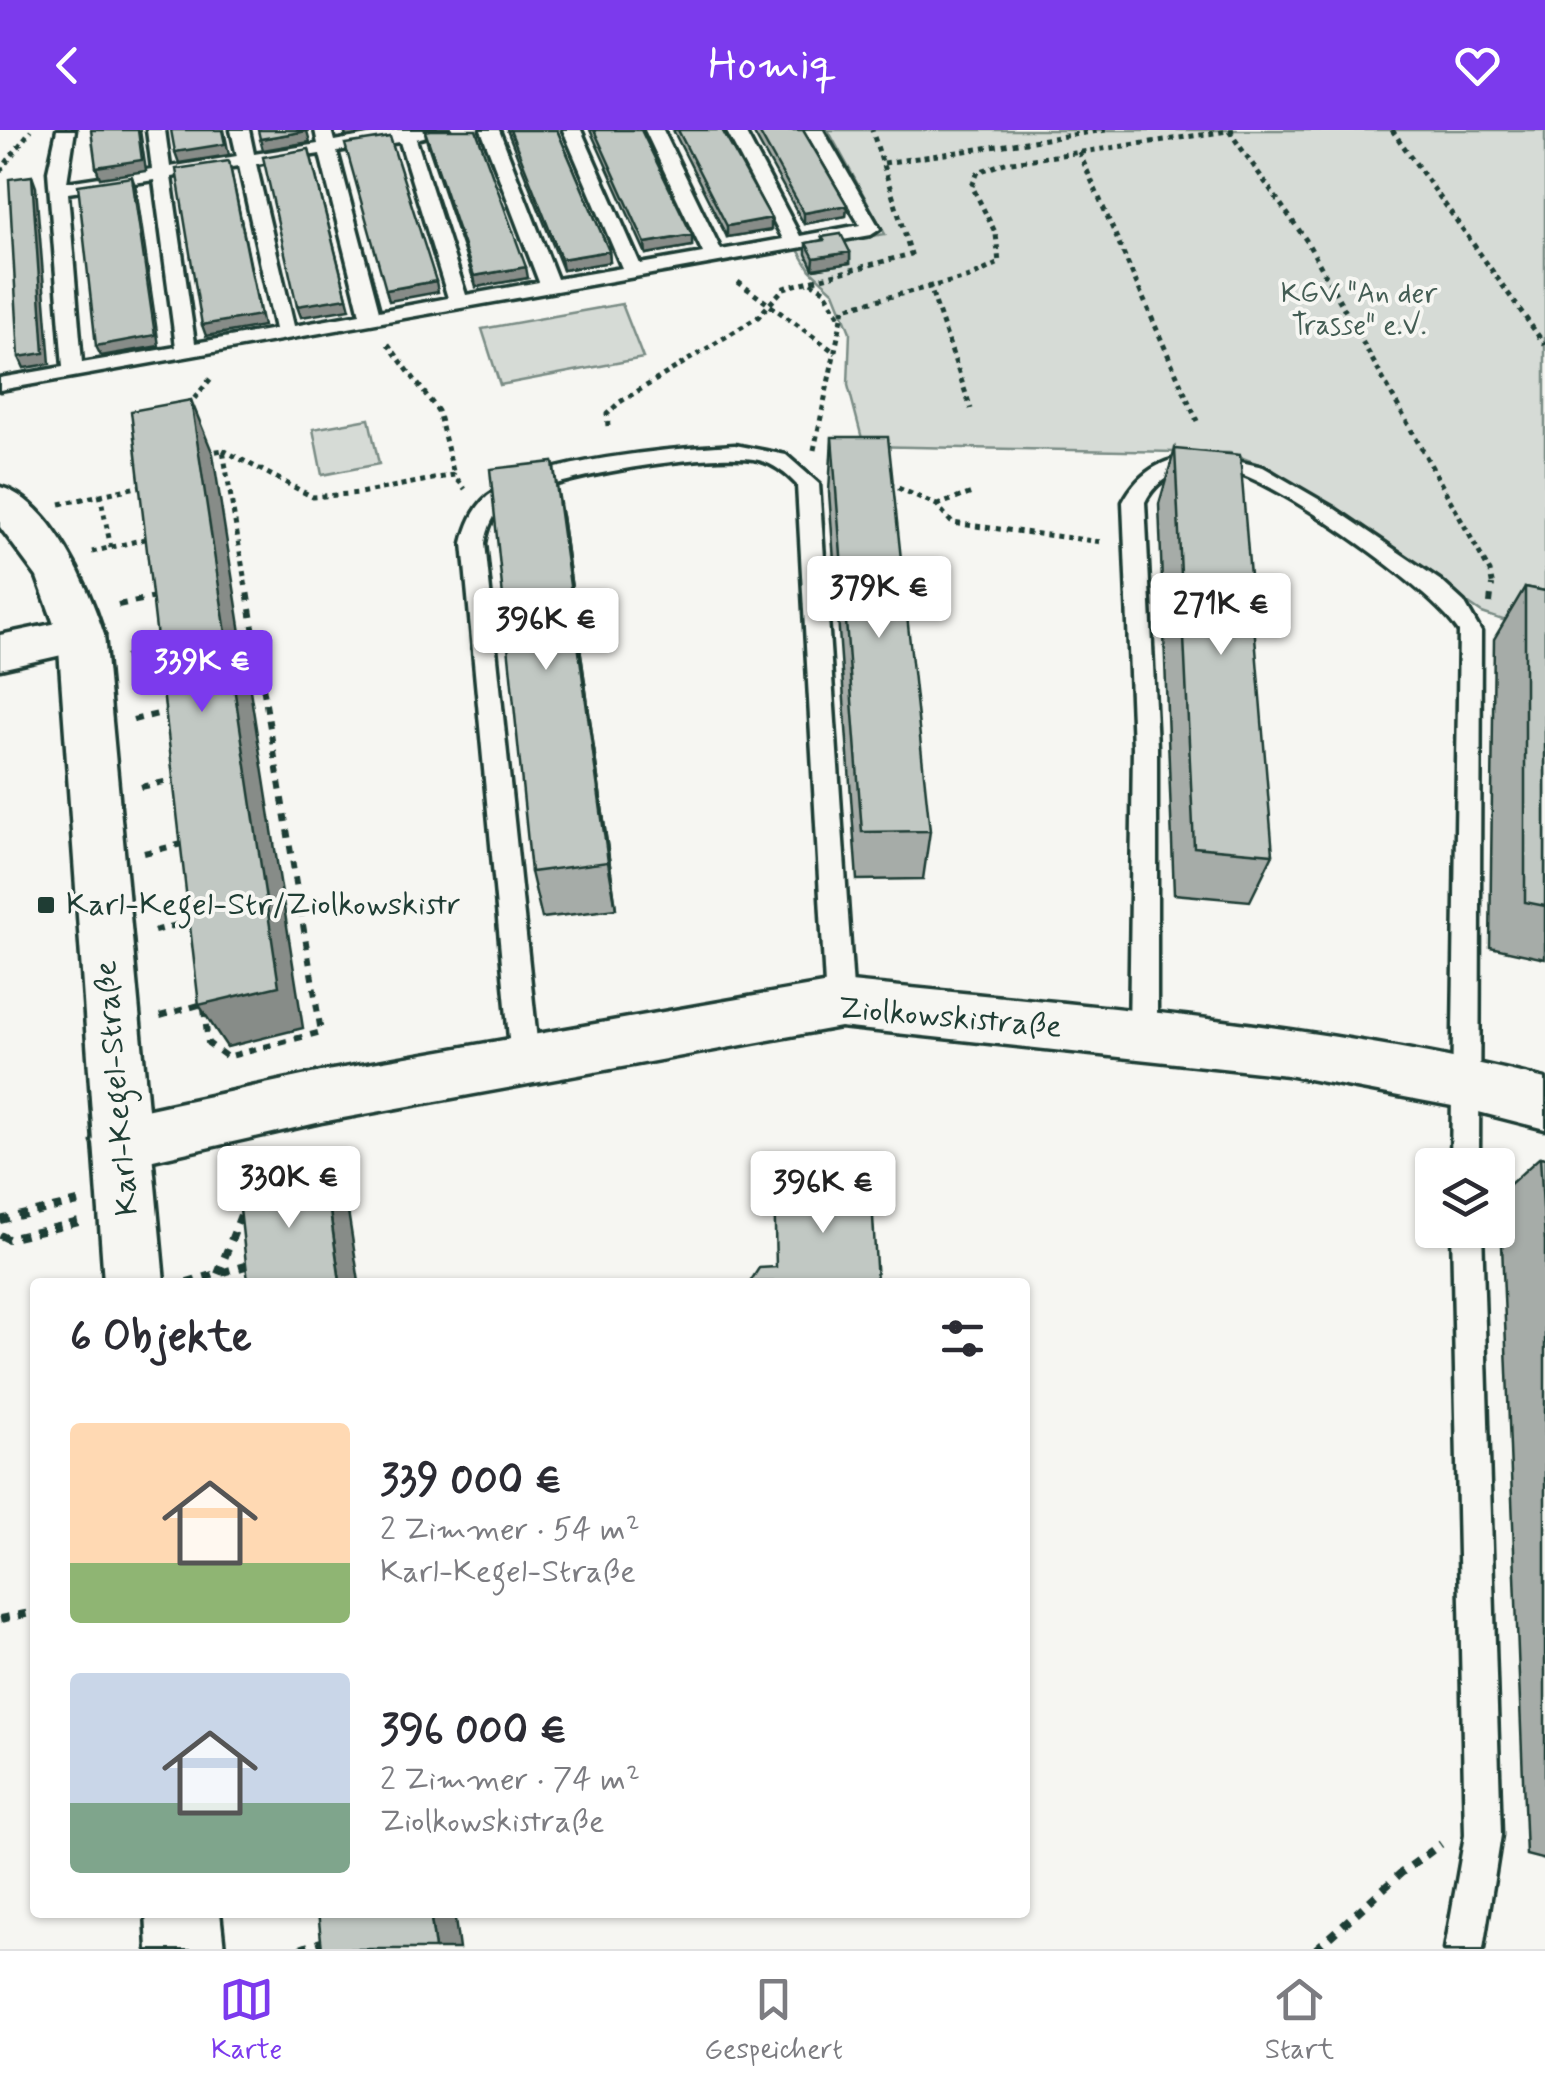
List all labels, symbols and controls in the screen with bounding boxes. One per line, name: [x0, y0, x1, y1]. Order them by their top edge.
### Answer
text: Homiq: [708, 36, 837, 95]
icon: back: [40, 38, 95, 93]
icon: heart: [1450, 38, 1505, 93]
park label: KGV "An der Trasse" e.V.: [1281, 276, 1438, 345]
pin: 379K €: [798, 556, 960, 641]
text: 379K €: [829, 567, 929, 609]
pin: 271K €: [1140, 573, 1302, 658]
text: 271K €: [1173, 584, 1269, 626]
pin: 396K €: [465, 588, 627, 673]
text: 396K €: [496, 599, 596, 641]
pin: 339K €: [121, 630, 283, 715]
text: 339K €: [153, 641, 251, 683]
place label: Karl-Kegel-Str/Ziolkowskistr: [66, 884, 461, 929]
marker: Karl-Kegel-Str/Ziolkowskistr: [35, 894, 57, 916]
street label: Karl-Kegel-Straße: [85, 958, 152, 1217]
street label: Ziolkowskistraße: [836, 987, 1064, 1049]
pin: 330K €: [208, 1146, 370, 1231]
map controls: [1415, 1148, 1515, 1248]
button: layers: [1415, 1148, 1515, 1248]
pin: 396K €: [742, 1151, 904, 1236]
text: 330K €: [239, 1157, 339, 1199]
text: 396K €: [773, 1162, 873, 1204]
text: 6 Objekte: [70, 1311, 252, 1366]
icon: filters: [935, 1311, 990, 1366]
text: 339 000 €: [380, 1454, 562, 1509]
icon: home: [150, 1463, 270, 1583]
text: 2 Zimmer · 54 m²: [380, 1509, 640, 1551]
text: Karl-Kegel-Straße: [380, 1551, 636, 1593]
text: 396 000 €: [380, 1704, 567, 1759]
icon: home: [150, 1713, 270, 1833]
text: 2 Zimmer · 74 m²: [380, 1759, 640, 1801]
text: Ziolkowskistraße: [380, 1801, 605, 1843]
tab: Karte: [211, 1972, 282, 2069]
tab: Gespeichert: [704, 1972, 843, 2069]
tab: Start: [1265, 1972, 1334, 2069]

